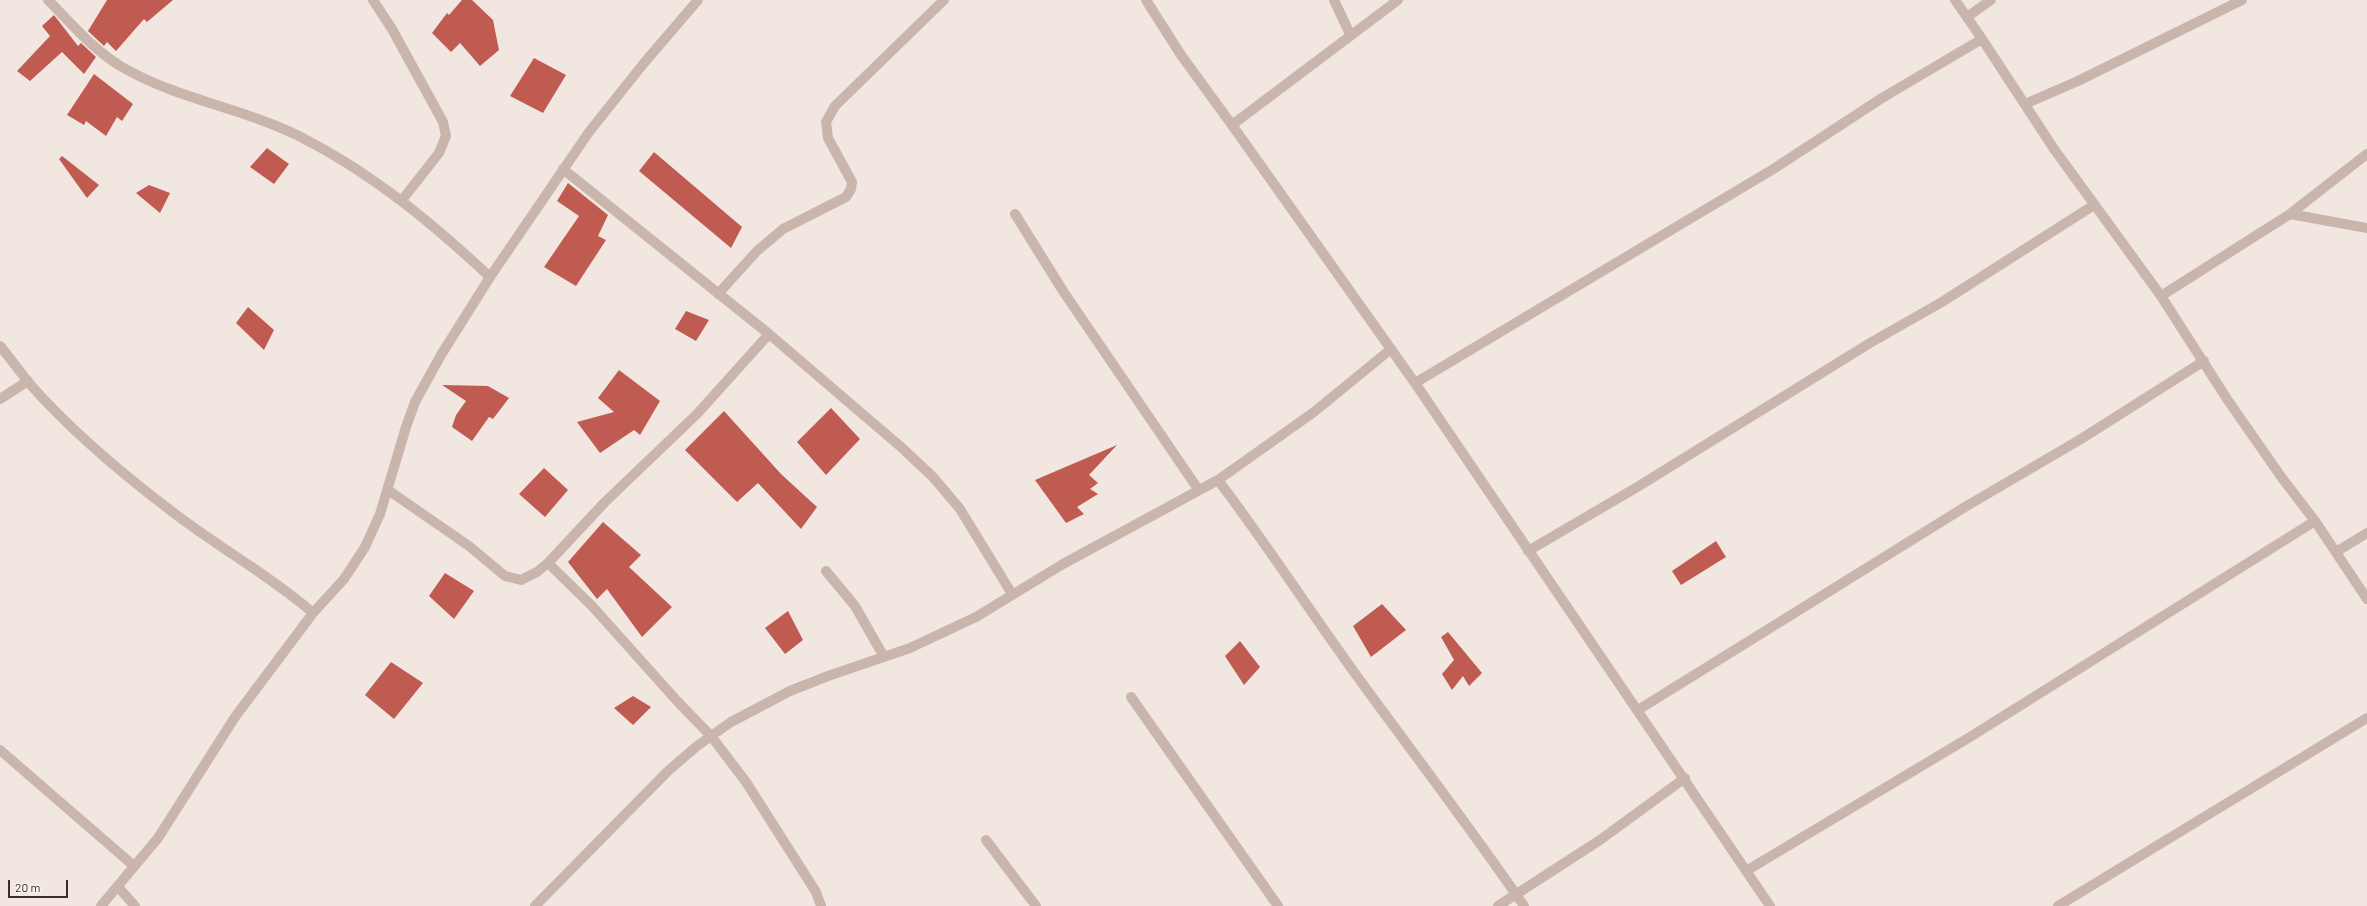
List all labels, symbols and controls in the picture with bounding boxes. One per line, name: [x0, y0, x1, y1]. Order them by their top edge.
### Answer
scale bar: [10, 872, 70, 898]
text: 20 m: [15, 880, 41, 894]

